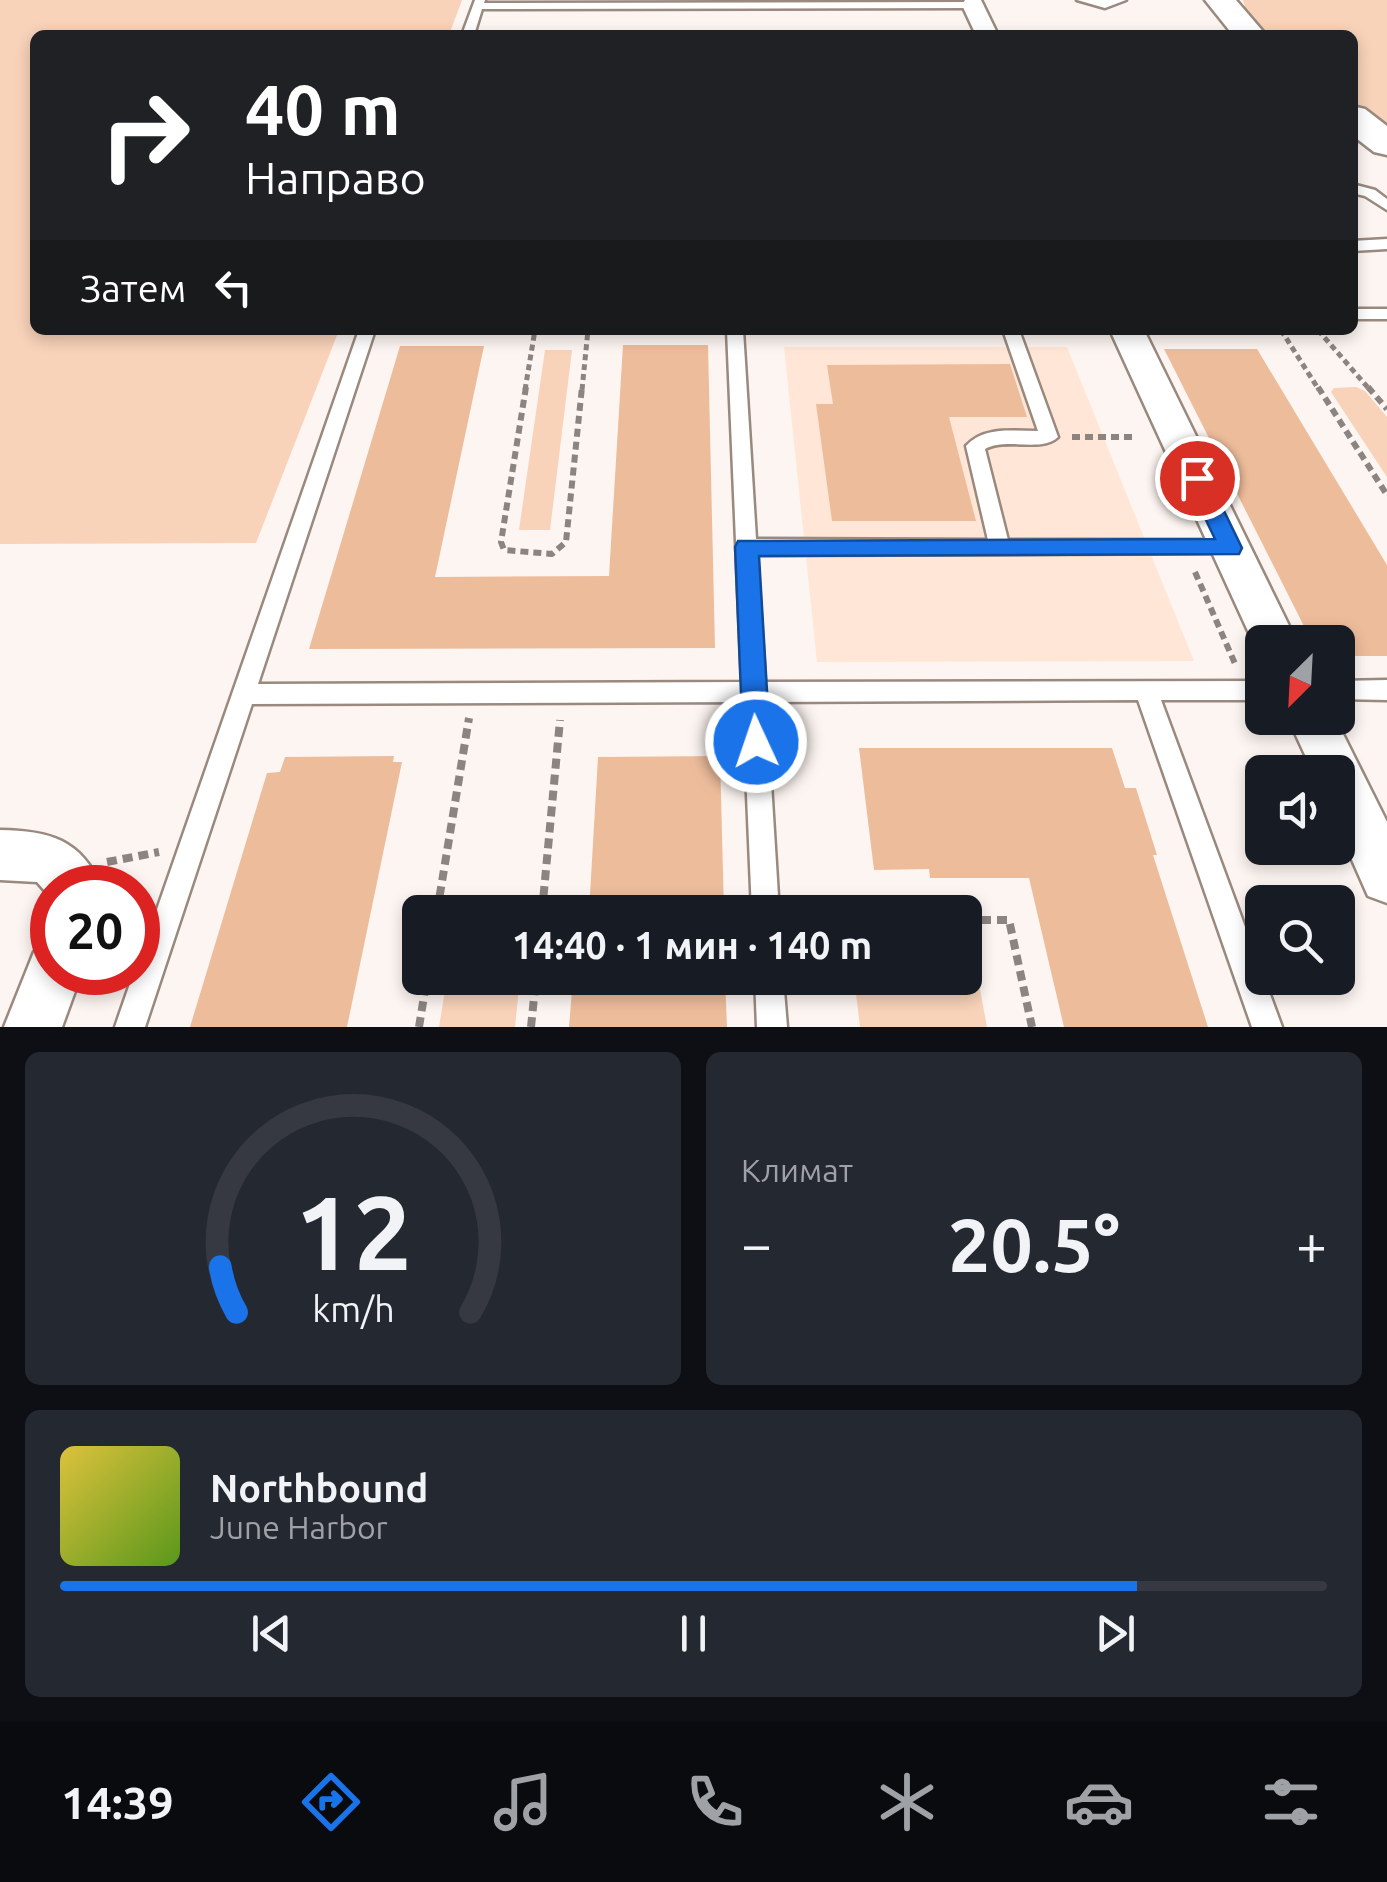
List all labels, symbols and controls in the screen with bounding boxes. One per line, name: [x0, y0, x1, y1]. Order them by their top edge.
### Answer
icon: right: [80, 70, 210, 200]
text: 40 m: [245, 70, 401, 148]
text: Направо: [245, 152, 426, 203]
icon: left: [206, 260, 261, 315]
text: Затем: [80, 267, 186, 309]
pin: [1155, 436, 1240, 521]
icon: arrive: [1170, 451, 1225, 506]
north arrow: [1245, 625, 1355, 735]
map controls: [1245, 625, 1355, 995]
position arrow: [704, 690, 808, 794]
button: sound: [1245, 755, 1355, 865]
speed limit sign: 20: [30, 865, 160, 995]
button: search: [1245, 885, 1355, 995]
text: 14:40 · 1 мин · 140 m: [512, 924, 872, 966]
text: Климат: [741, 1152, 853, 1188]
text: 12: [294, 1173, 412, 1290]
text: 20.5°: [948, 1202, 1120, 1286]
text: −: [741, 1213, 772, 1274]
text: +: [1296, 1213, 1327, 1274]
text: km/h: [312, 1289, 394, 1329]
text: Northbound: [210, 1467, 428, 1509]
text: June Harbor: [210, 1509, 388, 1545]
icon: previous: [244, 1606, 299, 1661]
icon: pause: [666, 1606, 721, 1661]
icon: next: [1088, 1606, 1143, 1661]
icon: directions: [296, 1767, 366, 1837]
icon: music: [488, 1767, 558, 1837]
icon: phone: [680, 1767, 750, 1837]
icon: climate: [872, 1767, 942, 1837]
icon: car: [1064, 1767, 1134, 1837]
icon: filters: [1256, 1767, 1326, 1837]
text: 14:39: [61, 1777, 174, 1828]

